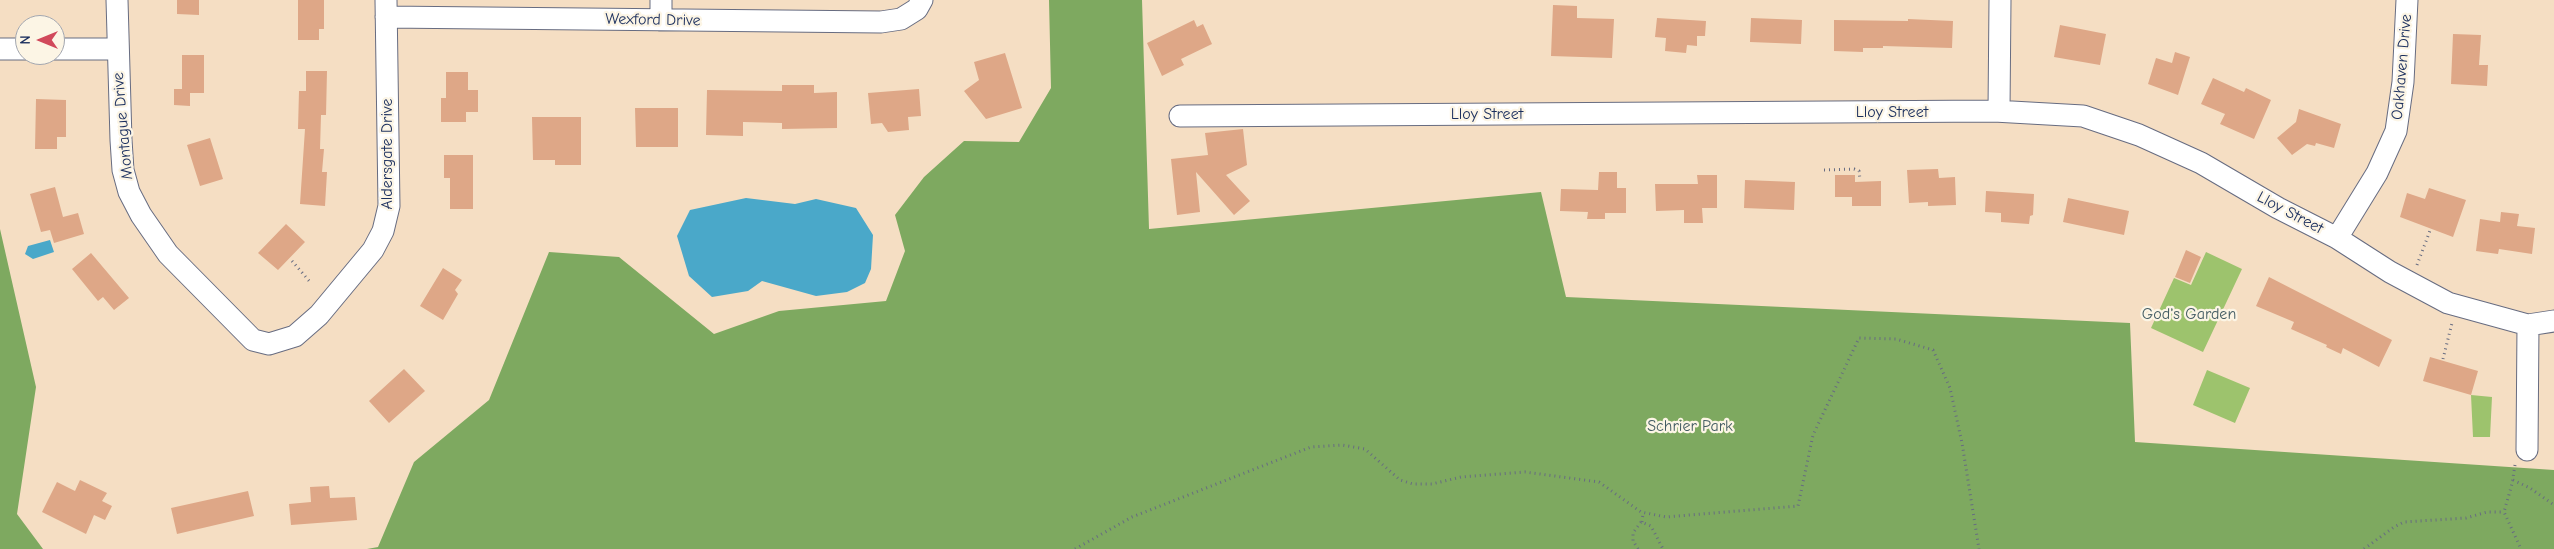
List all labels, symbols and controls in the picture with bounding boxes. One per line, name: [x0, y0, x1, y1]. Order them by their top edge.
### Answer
street label: Wexford Drive: [605, 10, 701, 30]
street label: Oakhaven Drive: [2388, 13, 2416, 121]
north arrow: [15, 15, 65, 65]
text: N: [17, 35, 34, 45]
street label: Montague Drive: [109, 72, 137, 180]
street label: Aldersgate Drive: [377, 99, 397, 209]
street label: Lloy Street: [1856, 102, 1928, 122]
street label: Lloy Street: [1451, 104, 1523, 124]
street label: Lloy Street: [2254, 188, 2326, 238]
park label: God's Garden: [2142, 304, 2236, 324]
park label: Schrier Park: [1647, 416, 1733, 436]

